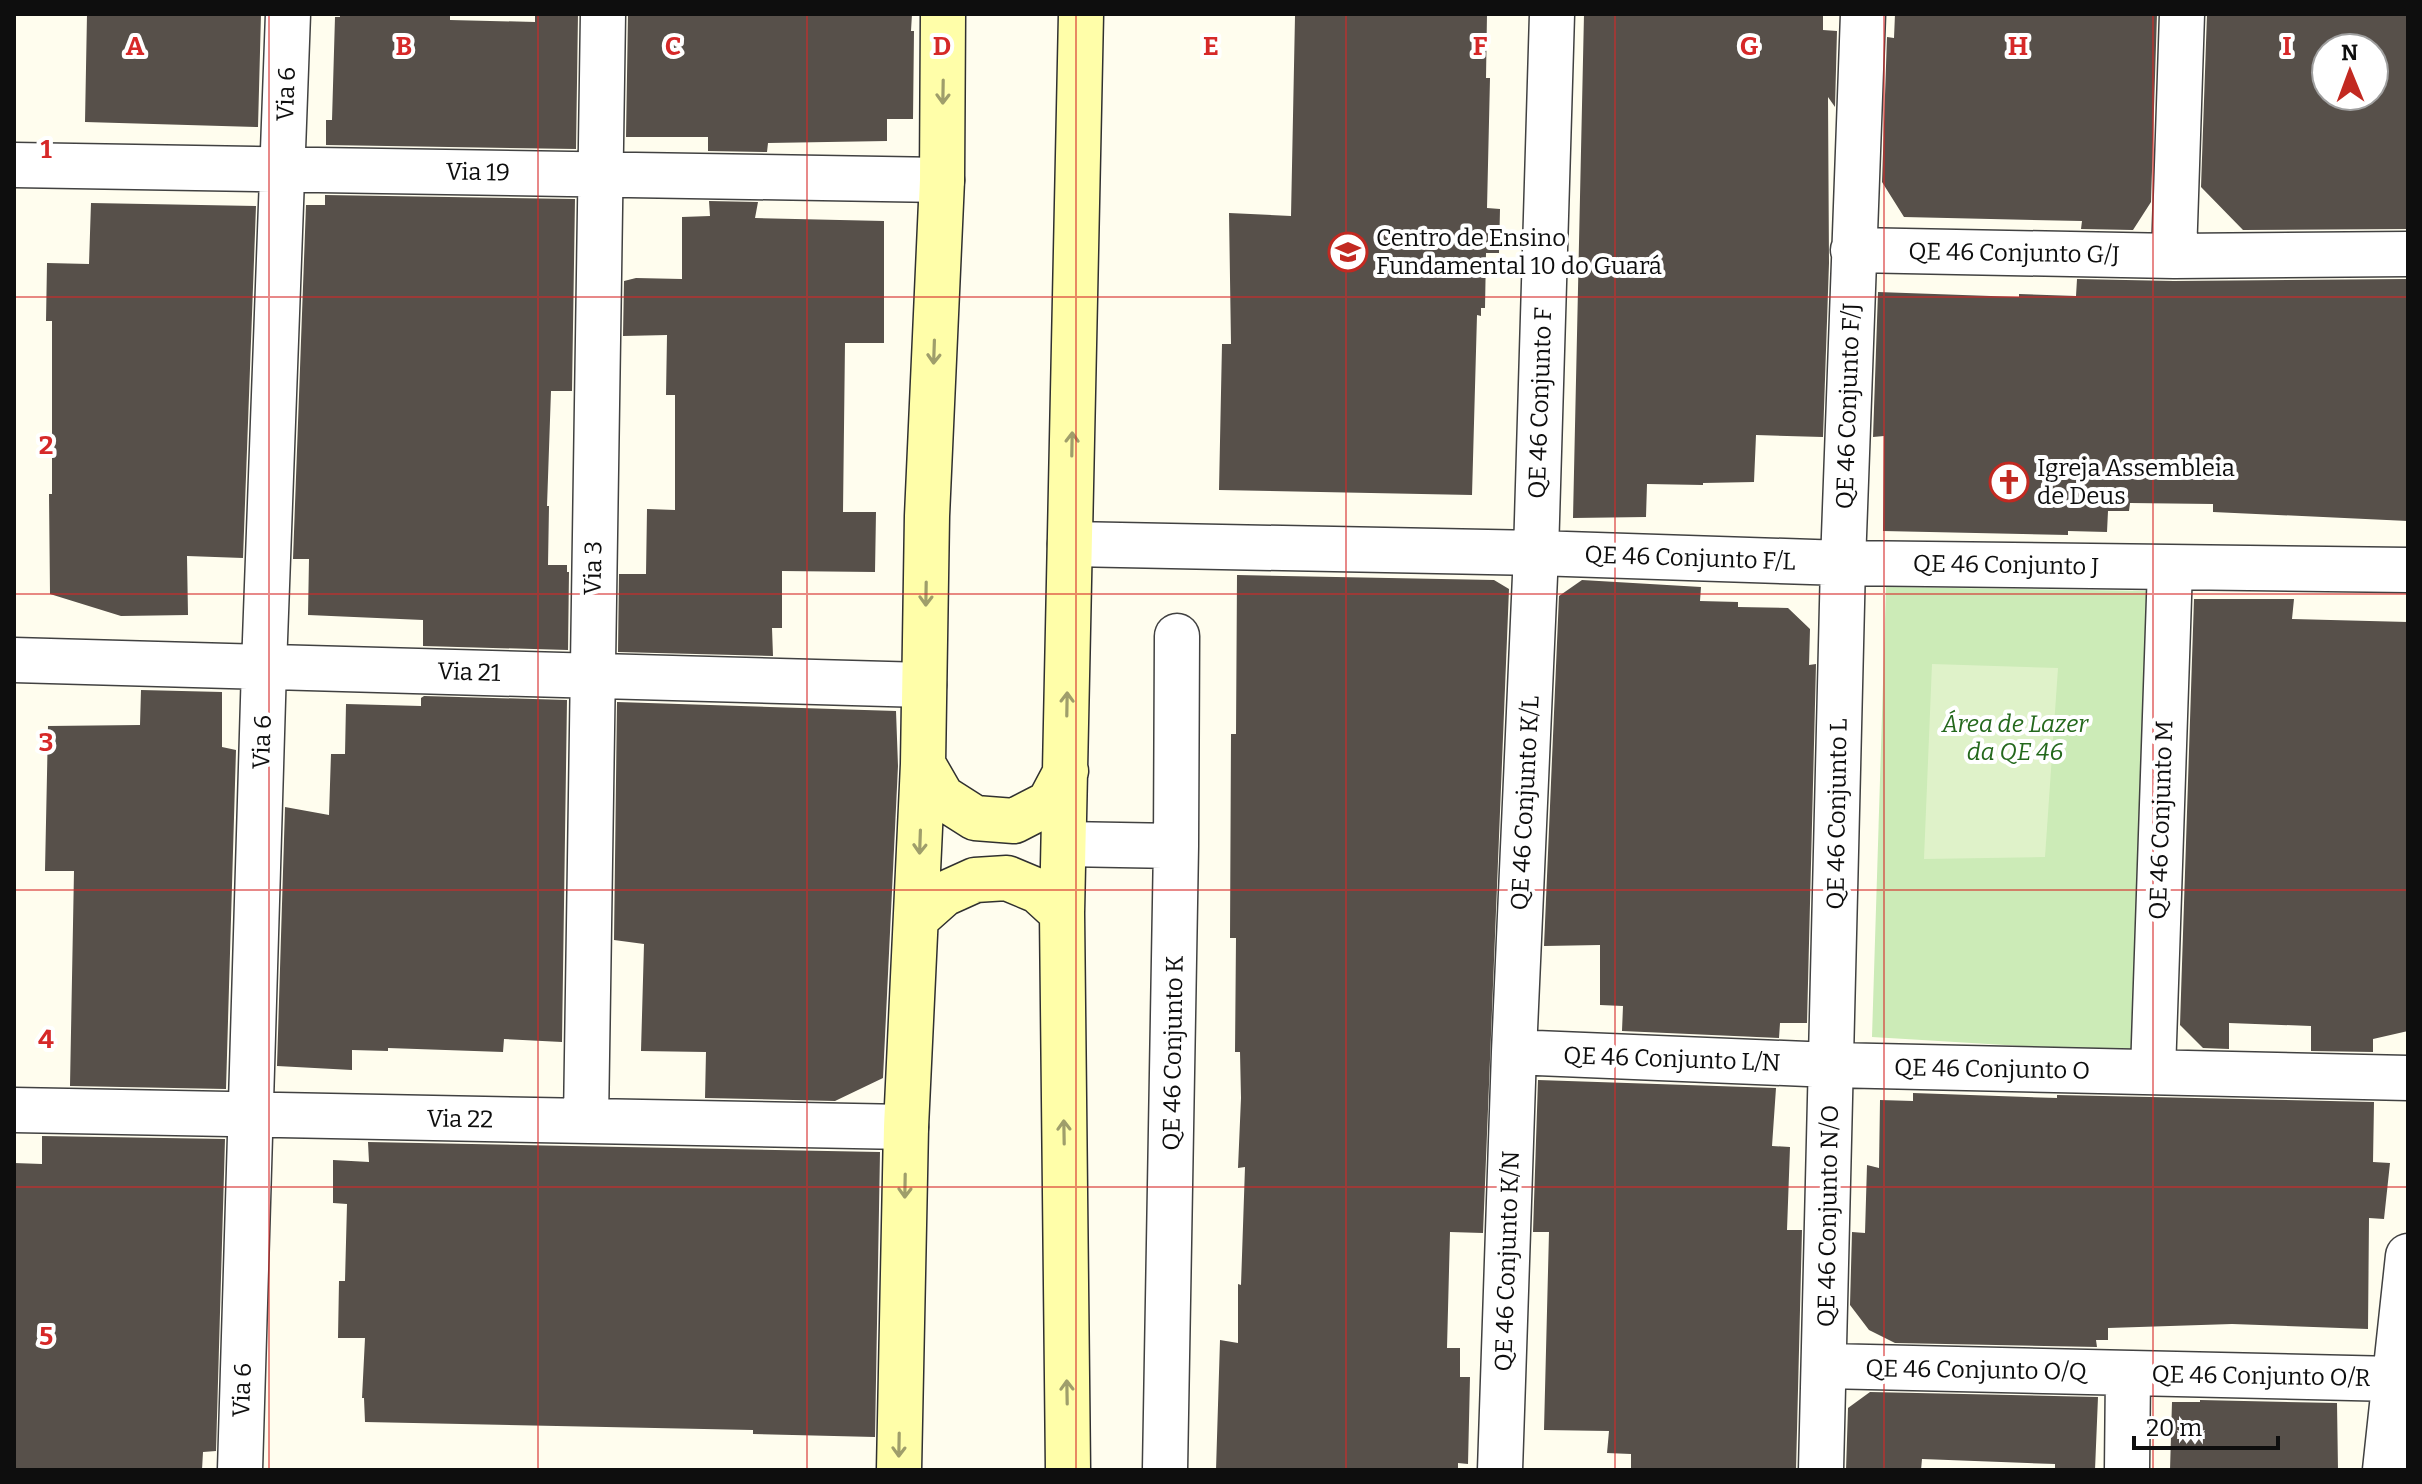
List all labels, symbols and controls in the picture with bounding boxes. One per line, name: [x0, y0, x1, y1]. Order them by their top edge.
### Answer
text: A: [126, 31, 145, 62]
text: B: [396, 31, 412, 62]
text: C: [665, 31, 681, 62]
text: D: [933, 31, 951, 62]
text: E: [1203, 31, 1219, 62]
text: F: [1473, 31, 1488, 62]
text: G: [1740, 31, 1759, 62]
text: H: [2008, 31, 2028, 62]
text: I: [2282, 31, 2292, 62]
north arrow: [2310, 32, 2390, 112]
text: N: [2341, 39, 2358, 66]
street label: Via 6: [271, 66, 301, 122]
one-way arrow: [935, 78, 950, 105]
text: 1: [40, 134, 52, 165]
street label: Via 19: [446, 157, 510, 187]
place label: Centro de Ensino Fundamental 10 do Guará: [1376, 224, 1662, 280]
school or university icon: Centro de Ensino Fundamental 10 do Guará: [1327, 231, 1369, 273]
street label: QE 46 Conjunto G/J: [1908, 237, 2120, 269]
street label: QE 46 Conjunto F/J: [1830, 302, 1866, 510]
street label: QE 46 Conjunto F: [1523, 307, 1557, 499]
one-way arrow: [927, 338, 942, 365]
text: 2: [39, 430, 53, 461]
one-way arrow: [1065, 431, 1080, 458]
place label: Igreja Assembleia de Deus: [2037, 454, 2235, 510]
church icon: Igreja Assembleia de Deus: [1988, 461, 2030, 503]
street label: QE 46 Conjunto F/L: [1584, 540, 1796, 576]
street label: Via 3: [579, 541, 607, 595]
street label: QE 46 Conjunto J: [1913, 549, 2099, 581]
one-way arrow: [918, 580, 934, 607]
street label: Via 21: [437, 657, 501, 687]
one-way arrow: [1059, 691, 1075, 718]
street label: QE 46 Conjunto K/L: [1505, 695, 1545, 911]
park label: Área de Lazer da QE 46: [1941, 709, 2089, 766]
street label: Via 6: [247, 714, 277, 770]
street label: QE 46 Conjunto L: [1821, 718, 1853, 910]
street label: QE 46 Conjunto M: [2144, 720, 2178, 920]
text: 3: [39, 727, 53, 758]
one-way arrow: [912, 828, 927, 855]
street label: QE 46 Conjunto K: [1157, 955, 1189, 1151]
text: 4: [38, 1024, 54, 1055]
street label: QE 46 Conjunto L/N: [1563, 1041, 1781, 1077]
street label: QE 46 Conjunto O: [1894, 1053, 2090, 1085]
street label: Via 22: [427, 1104, 493, 1134]
street label: QE 46 Conjunto N/O: [1812, 1105, 1844, 1327]
one-way arrow: [1056, 1119, 1072, 1146]
street label: QE 46 Conjunto K/N: [1489, 1150, 1525, 1372]
one-way arrow: [897, 1172, 913, 1199]
text: 5: [39, 1321, 53, 1352]
street label: QE 46 Conjunto O/Q: [1865, 1354, 2089, 1386]
street label: QE 46 Conjunto O/R: [2151, 1360, 2371, 1392]
street label: Via 6: [227, 1362, 257, 1418]
one-way arrow: [1059, 1379, 1075, 1406]
scale bar: [2134, 1400, 2278, 1450]
text: 20 m: [2146, 1414, 2202, 1442]
one-way arrow: [892, 1431, 907, 1458]

